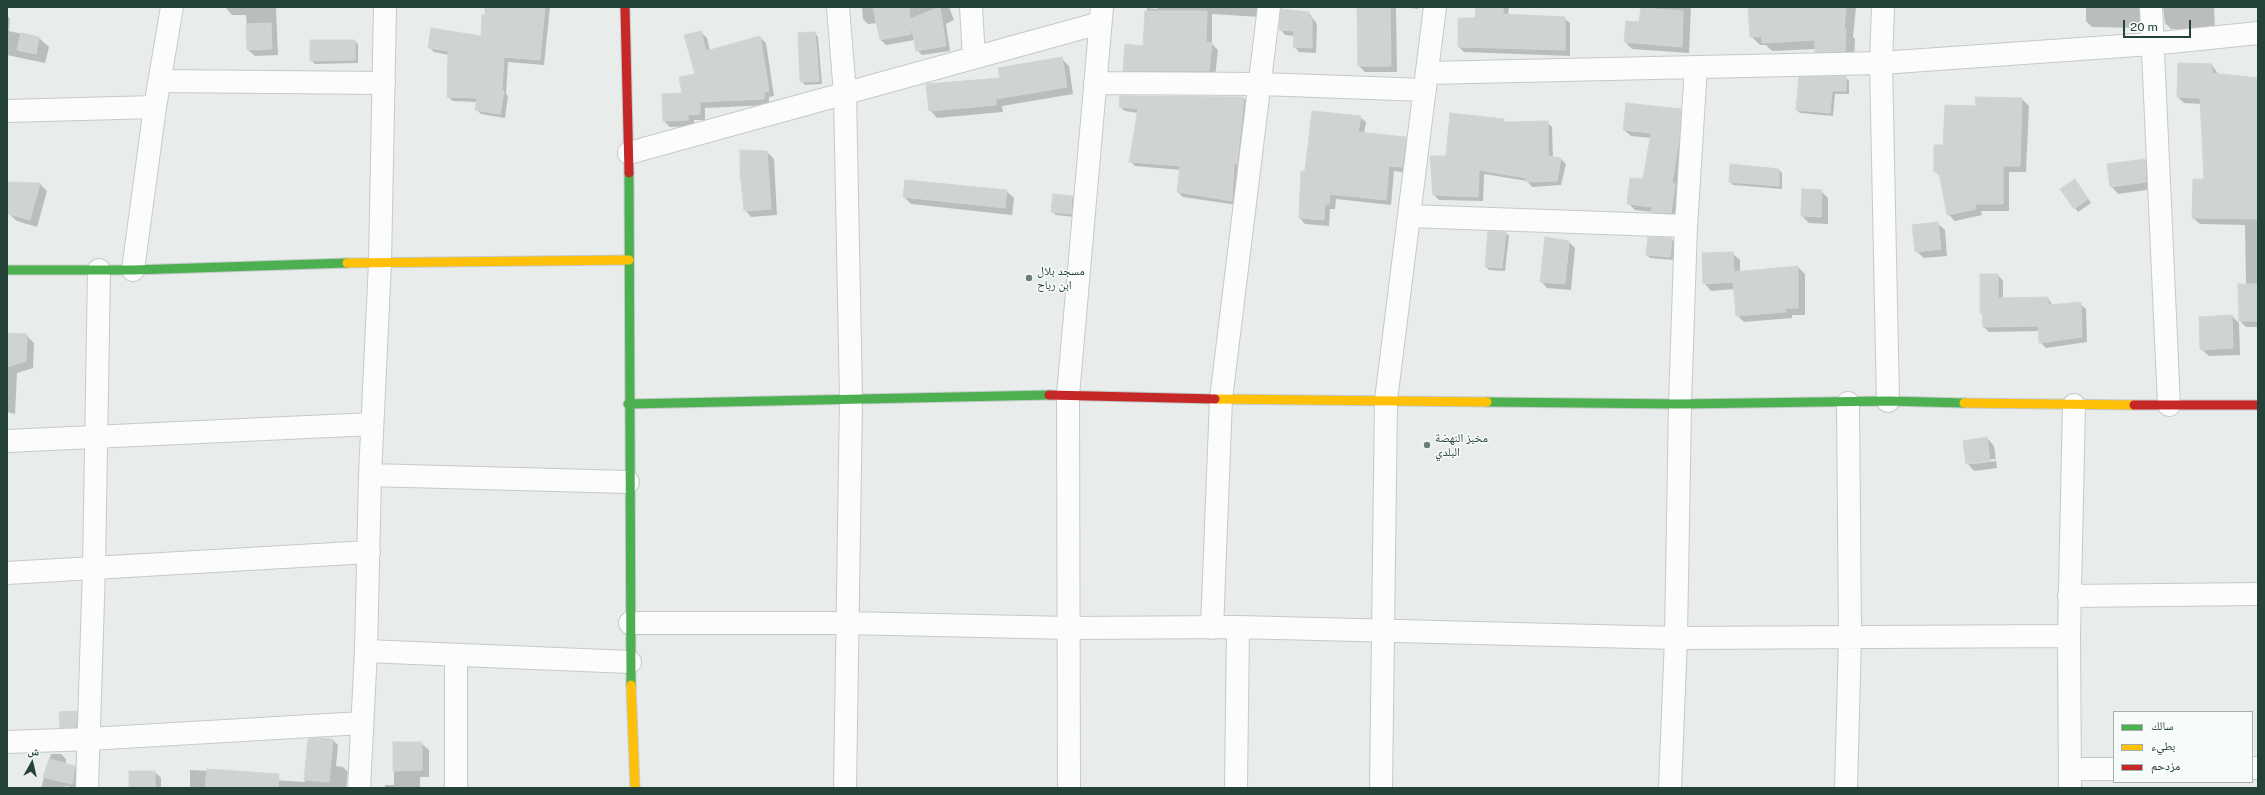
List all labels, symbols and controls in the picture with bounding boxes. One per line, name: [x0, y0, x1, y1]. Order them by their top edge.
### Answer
scale bar: [2125, 12, 2193, 38]
text: 20 m: [2130, 20, 2158, 34]
place label: مسجد بلال ابن رباح: [1037, 264, 1085, 292]
marker: مسجد بلال ابن رباح: [1024, 273, 1034, 283]
place label: مخبز النهضة البلدي: [1435, 431, 1488, 459]
marker: مخبز النهضة البلدي: [1422, 440, 1432, 450]
legend: [2113, 711, 2253, 783]
text: سالك: [2151, 719, 2173, 733]
text: بطيء: [2151, 739, 2175, 753]
north arrow: [12, 743, 52, 783]
text: ش: [27, 744, 40, 758]
text: مزدحم: [2151, 759, 2180, 773]

